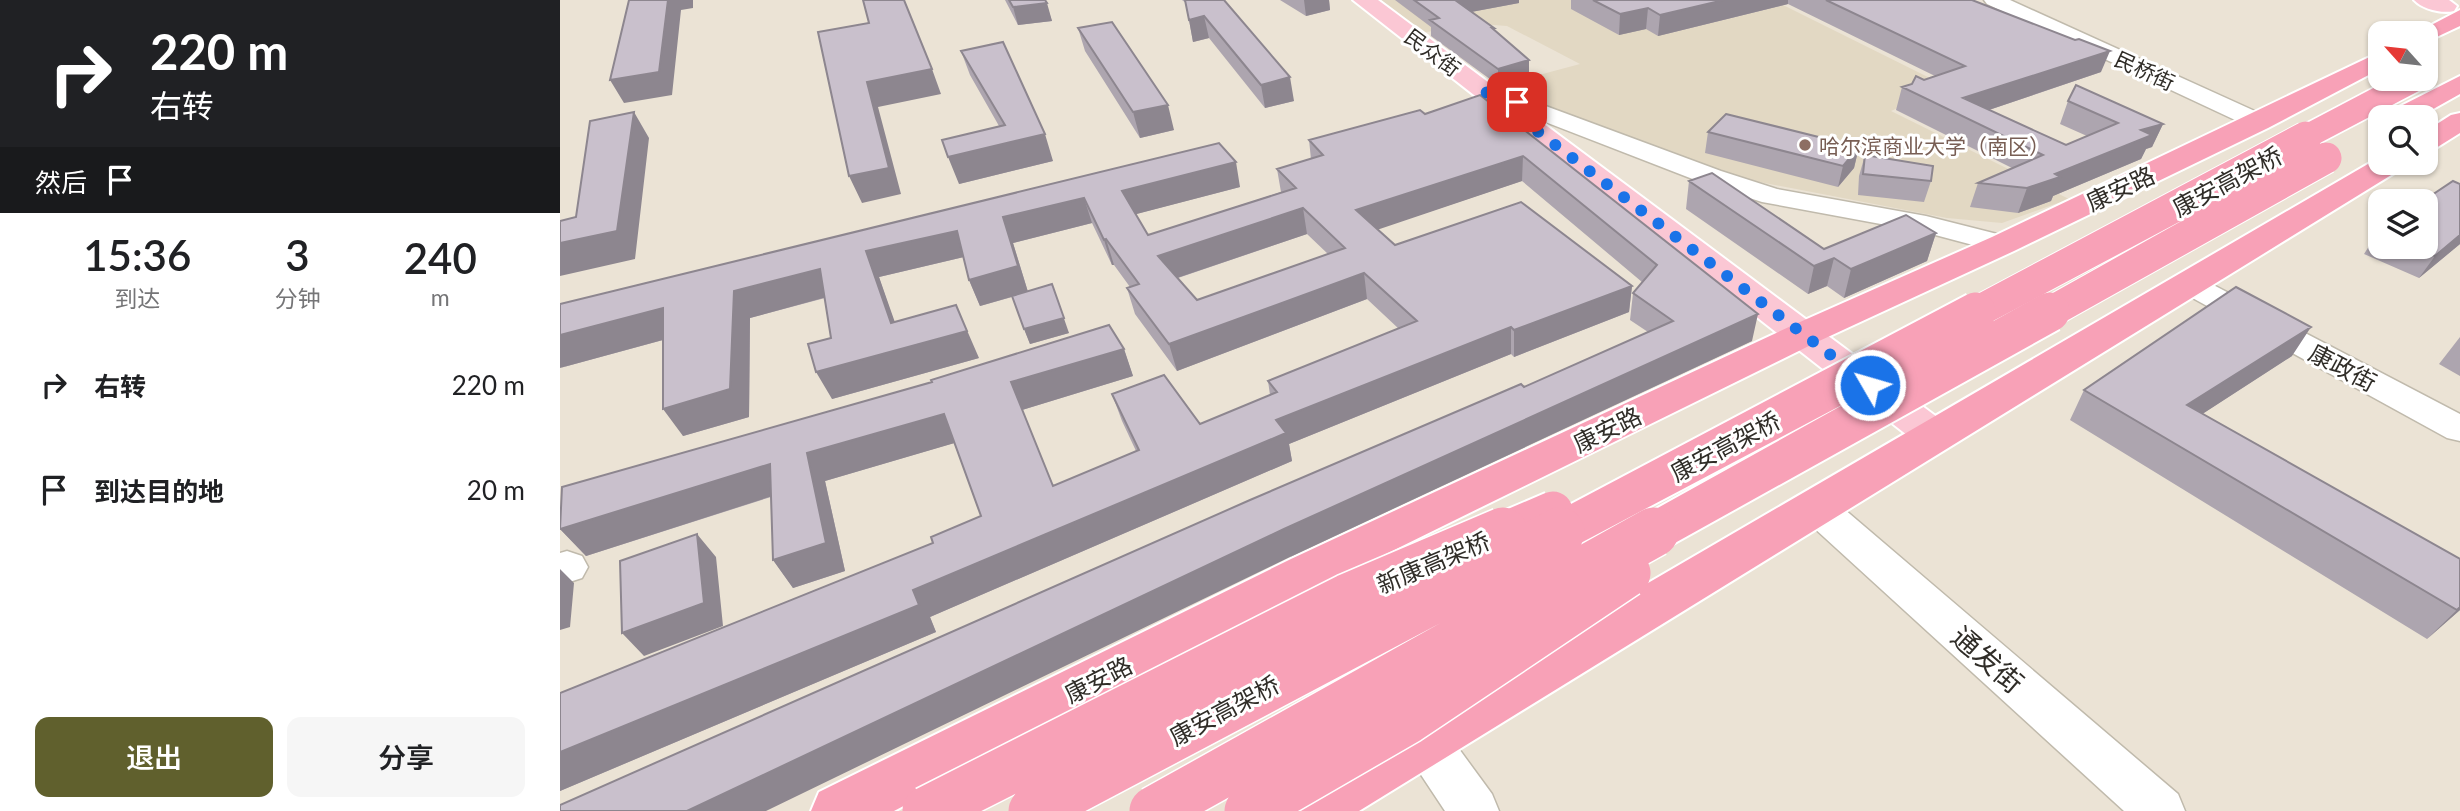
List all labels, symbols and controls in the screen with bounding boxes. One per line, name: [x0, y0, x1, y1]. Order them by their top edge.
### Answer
north arrow: [2368, 21, 2438, 91]
map controls: [2368, 21, 2438, 259]
text: 220 m: [150, 22, 288, 80]
street label: 民众街: [1400, 23, 1466, 81]
icon: right: [35, 28, 126, 119]
street label: 民桥街: [2111, 45, 2179, 95]
pin: [1487, 72, 1547, 132]
icon: arrive: [1498, 83, 1536, 121]
text: 右转: [150, 86, 214, 125]
button: search: [2368, 105, 2438, 175]
place label: 哈尔滨商业大学（南区）: [1819, 133, 2050, 158]
marker: 哈尔滨商业大学（南区）: [1797, 137, 1813, 153]
street label: 康安高架桥: [2167, 140, 2287, 222]
street label: 康安路: [2081, 160, 2159, 216]
icon: arrive: [101, 161, 139, 199]
text: 然后: [35, 166, 87, 198]
button: layers: [2368, 189, 2438, 259]
text: 15:36: [83, 230, 191, 280]
text: 3: [285, 230, 310, 280]
text: 240: [404, 233, 477, 283]
text: m: [431, 283, 450, 311]
text: 到达: [114, 284, 160, 312]
text: 分钟: [274, 284, 320, 312]
street label: 康政街: [2304, 337, 2382, 397]
position arrow: [1833, 348, 1907, 422]
icon: right: [35, 366, 73, 404]
text: 220 m: [452, 369, 525, 401]
text: 右转: [94, 370, 146, 402]
street label: 康安路: [1568, 400, 1646, 458]
street label: 康安高架桥: [1665, 405, 1785, 487]
icon: arrive: [35, 471, 73, 509]
text: 20 m: [467, 474, 525, 506]
text: 到达目的地: [94, 475, 224, 507]
street label: 新康高架桥: [1372, 525, 1494, 599]
street label: 通发街: [1945, 619, 2031, 699]
street label: 康安路: [1059, 650, 1137, 708]
street label: 康安高架桥: [1164, 669, 1284, 751]
button: 退出: [35, 717, 273, 797]
button: 分享: [287, 717, 525, 797]

